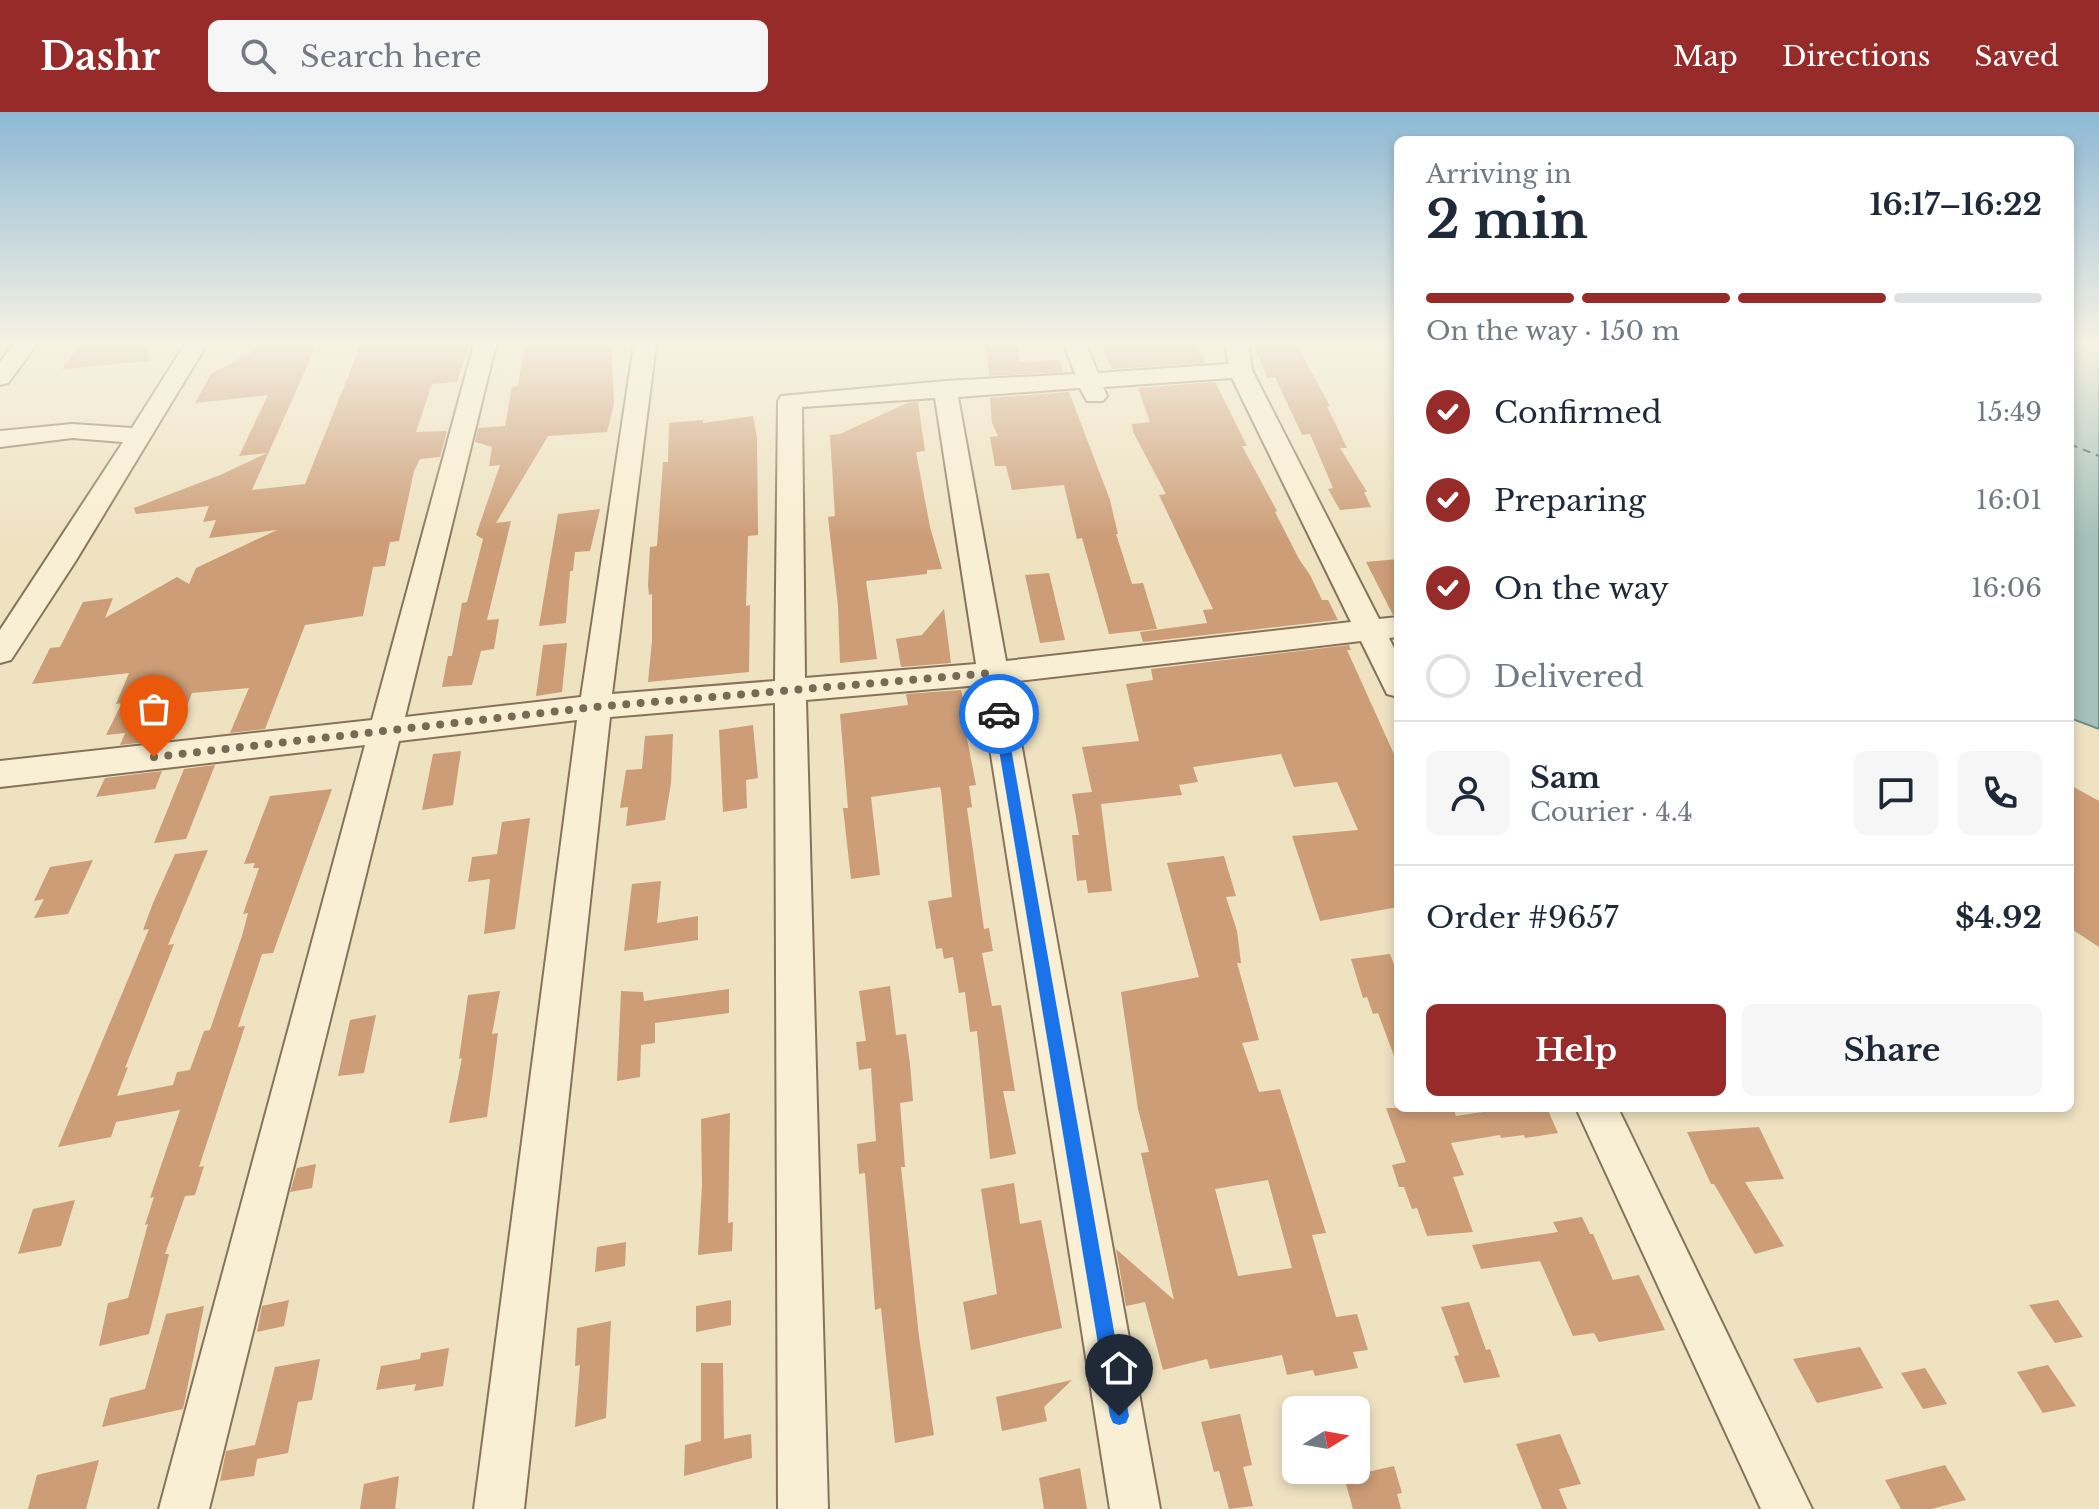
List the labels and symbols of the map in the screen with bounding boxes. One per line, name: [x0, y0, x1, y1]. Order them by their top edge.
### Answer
courier: [959, 674, 1039, 754]
pin: [120, 675, 188, 757]
pin: [1085, 1334, 1153, 1416]
north arrow: [1282, 1396, 1370, 1484]

